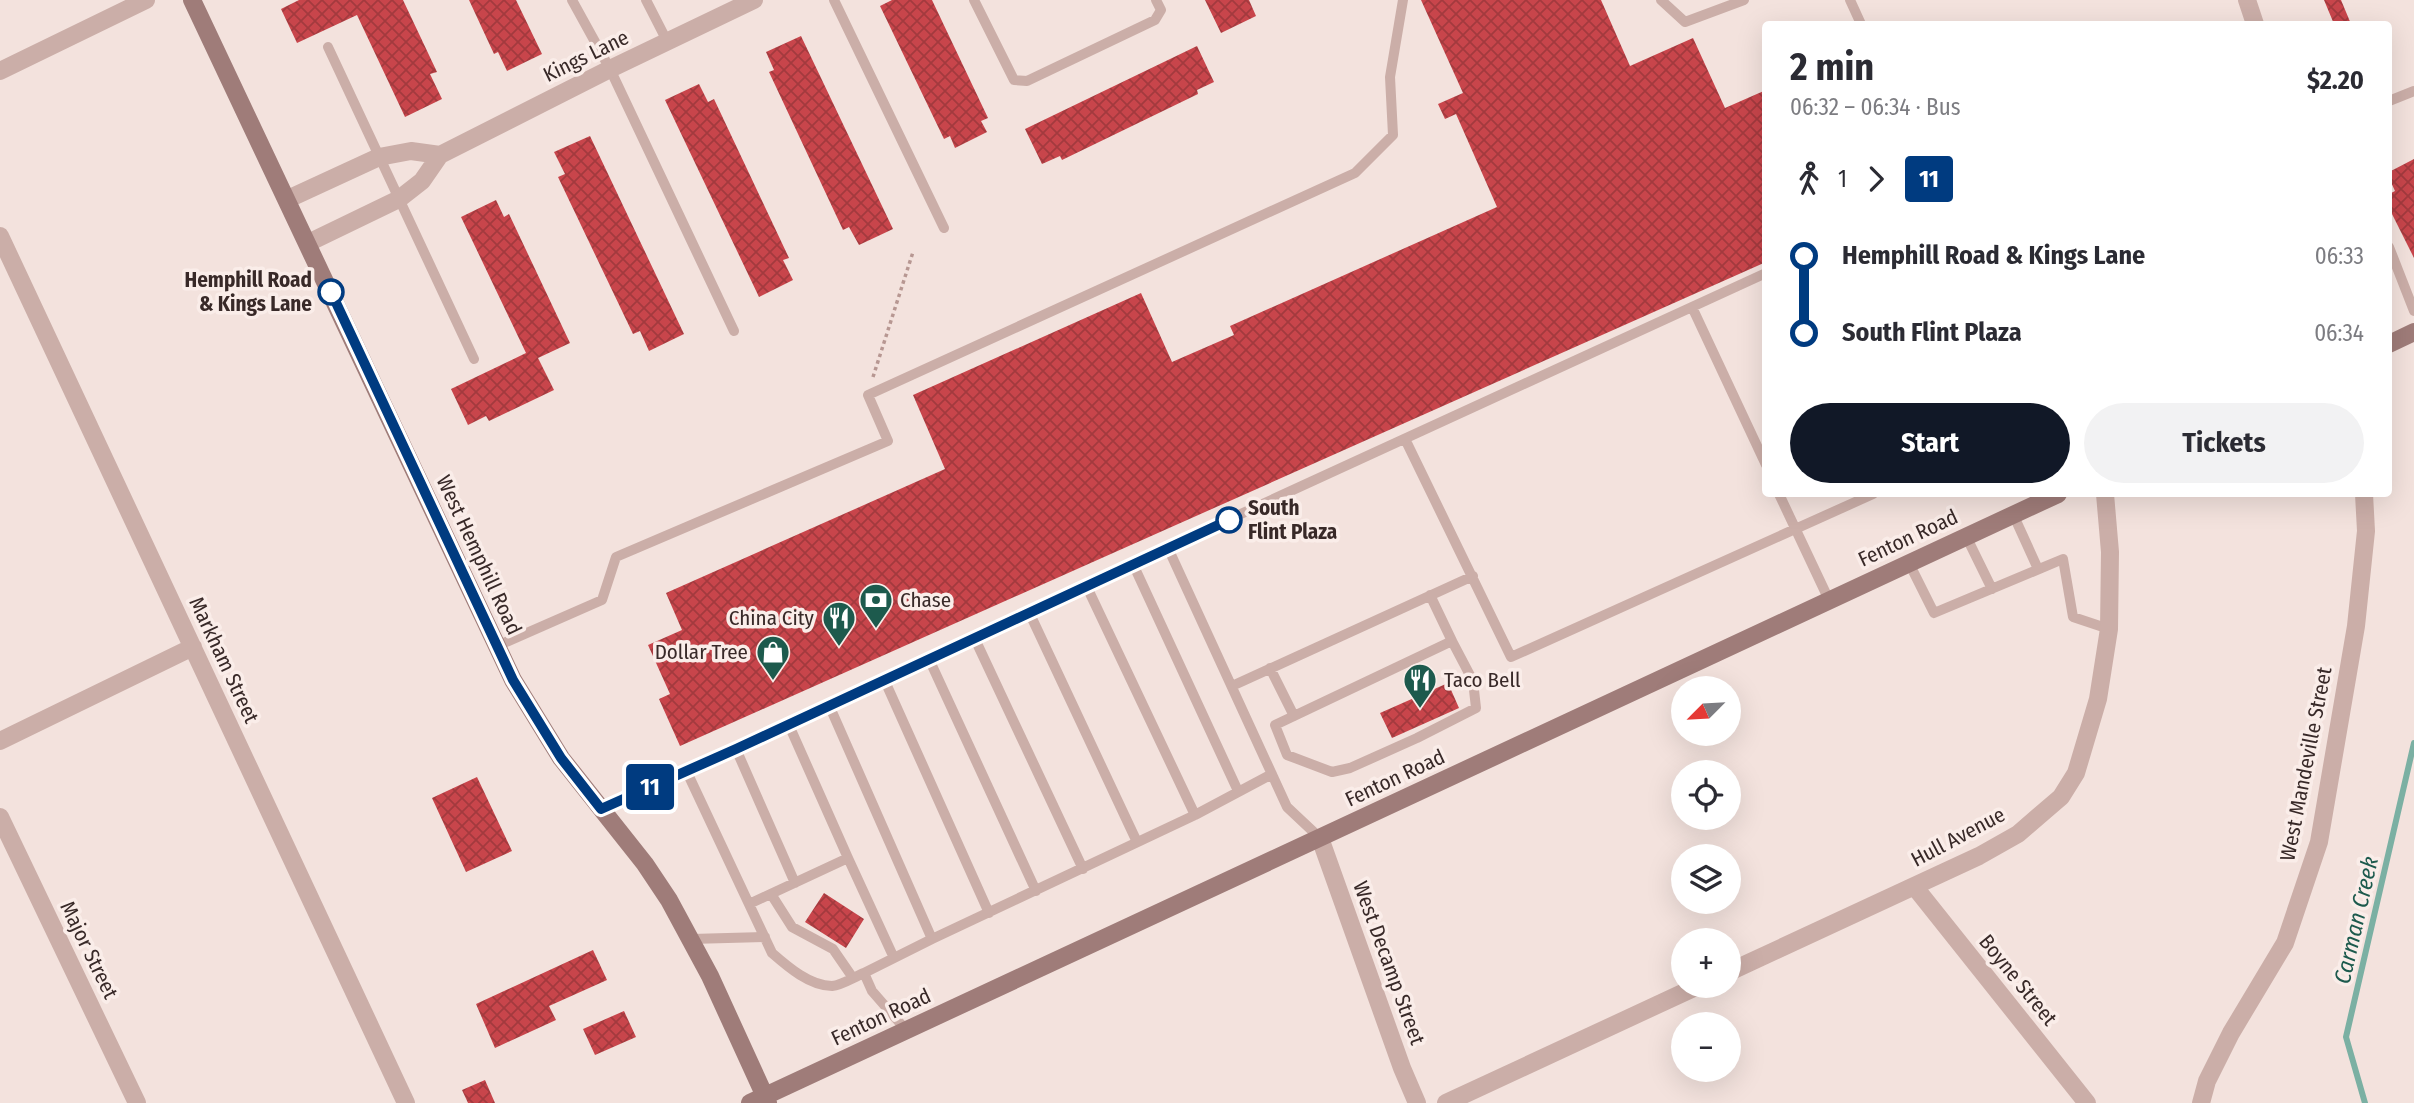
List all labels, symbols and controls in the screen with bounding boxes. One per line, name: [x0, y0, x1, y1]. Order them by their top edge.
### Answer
street label: Kings Lane: [539, 24, 633, 88]
text: 2 min: [1790, 44, 1874, 90]
text: $2.20: [2307, 65, 2364, 96]
text: 06:32 – 06:34 · Bus: [1790, 93, 1961, 121]
icon: walk: [1790, 160, 1828, 198]
icon: forward: [1857, 160, 1895, 198]
text: 1: [1838, 165, 1847, 193]
text: 11: [1919, 165, 1939, 193]
text: Hemphill Road & Kings Lane: [1842, 240, 2145, 271]
text: 06:33: [2315, 242, 2364, 270]
place label: Hemphill Road & Kings Lane: [185, 267, 312, 317]
marker: Hemphill Road & Kings Lane: [318, 279, 344, 305]
text: South Flint Plaza: [1842, 317, 2022, 348]
text: 06:34: [2314, 319, 2364, 347]
button: Start: [1790, 403, 2070, 483]
button: Tickets: [2084, 403, 2364, 483]
street label: West Hemphill Road: [431, 471, 527, 639]
place label: South Flint Plaza: [1248, 495, 1337, 545]
street label: Fenton Road: [1854, 504, 1962, 572]
marker: South Flint Plaza: [1216, 507, 1242, 533]
bank icon: Chase: [857, 581, 895, 630]
place label: Chase: [900, 587, 951, 613]
street label: Markham Street: [183, 593, 265, 727]
restaurant icon: China City: [820, 599, 858, 648]
place label: China City: [729, 605, 815, 631]
shop icon: Dollar Tree: [754, 633, 792, 682]
place label: Dollar Tree: [655, 639, 748, 665]
restaurant icon: Taco Bell: [1401, 661, 1439, 710]
street label: West Mandeville Street: [2274, 665, 2338, 863]
place label: Taco Bell: [1444, 667, 1521, 693]
north arrow: [1671, 676, 1741, 746]
map controls: [1671, 676, 1741, 1082]
street label: Fenton Road: [1341, 744, 1449, 812]
button: locate: [1671, 760, 1741, 830]
line badge: 11: [618, 764, 682, 810]
text: 11: [640, 773, 660, 801]
street label: Hull Avenue: [1906, 801, 2010, 873]
button: layers: [1671, 844, 1741, 914]
water label: Carman Creek: [2328, 854, 2384, 986]
street label: West Decamp Street: [1347, 878, 1431, 1048]
street label: Major Street: [54, 897, 124, 1003]
button: +: [1671, 928, 1741, 998]
street label: Boyne Street: [1973, 929, 2063, 1031]
street label: Fenton Road: [827, 983, 935, 1051]
button: −: [1671, 1012, 1741, 1082]

